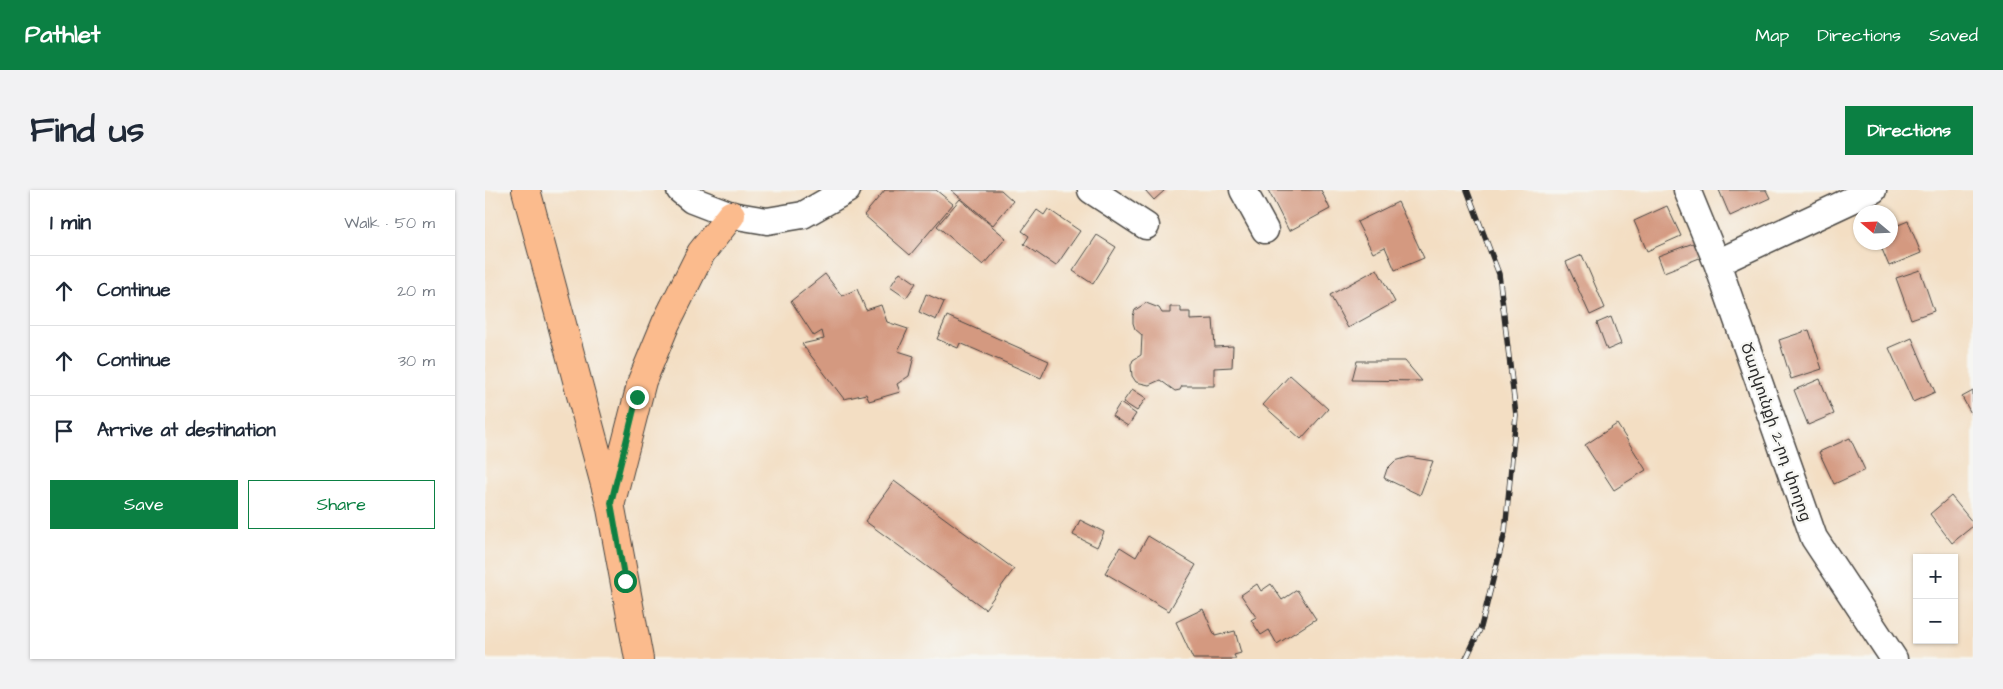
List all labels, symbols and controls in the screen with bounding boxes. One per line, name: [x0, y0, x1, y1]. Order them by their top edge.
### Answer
text: Pathlet: [25, 18, 101, 52]
text: Map: [1755, 23, 1789, 48]
text: Directions: [1817, 23, 1901, 48]
text: Saved: [1929, 23, 1978, 48]
text: Find us: [30, 106, 144, 155]
button: Directions: [1845, 106, 1973, 155]
north arrow: [1853, 205, 1898, 250]
text: 1 min: [50, 208, 91, 237]
text: Walk · 50 m: [344, 212, 435, 234]
icon: ahead: [50, 277, 78, 305]
text: Continue: [97, 277, 171, 304]
text: 20 m: [397, 280, 435, 302]
street label: Ծաղկունքի 2-րդ փողոց: [1735, 340, 1817, 524]
icon: ahead: [50, 347, 78, 375]
text: Continue: [97, 347, 171, 374]
text: 30 m: [398, 350, 435, 372]
route end: [626, 386, 649, 409]
icon: arrive: [50, 417, 78, 445]
text: Arrive at destination: [97, 417, 276, 444]
button: Save: [50, 480, 238, 529]
button: Share: [248, 480, 435, 529]
map controls: [1913, 554, 1958, 644]
button: +: [1913, 554, 1958, 599]
route start: [614, 570, 637, 593]
button: −: [1913, 599, 1958, 644]

